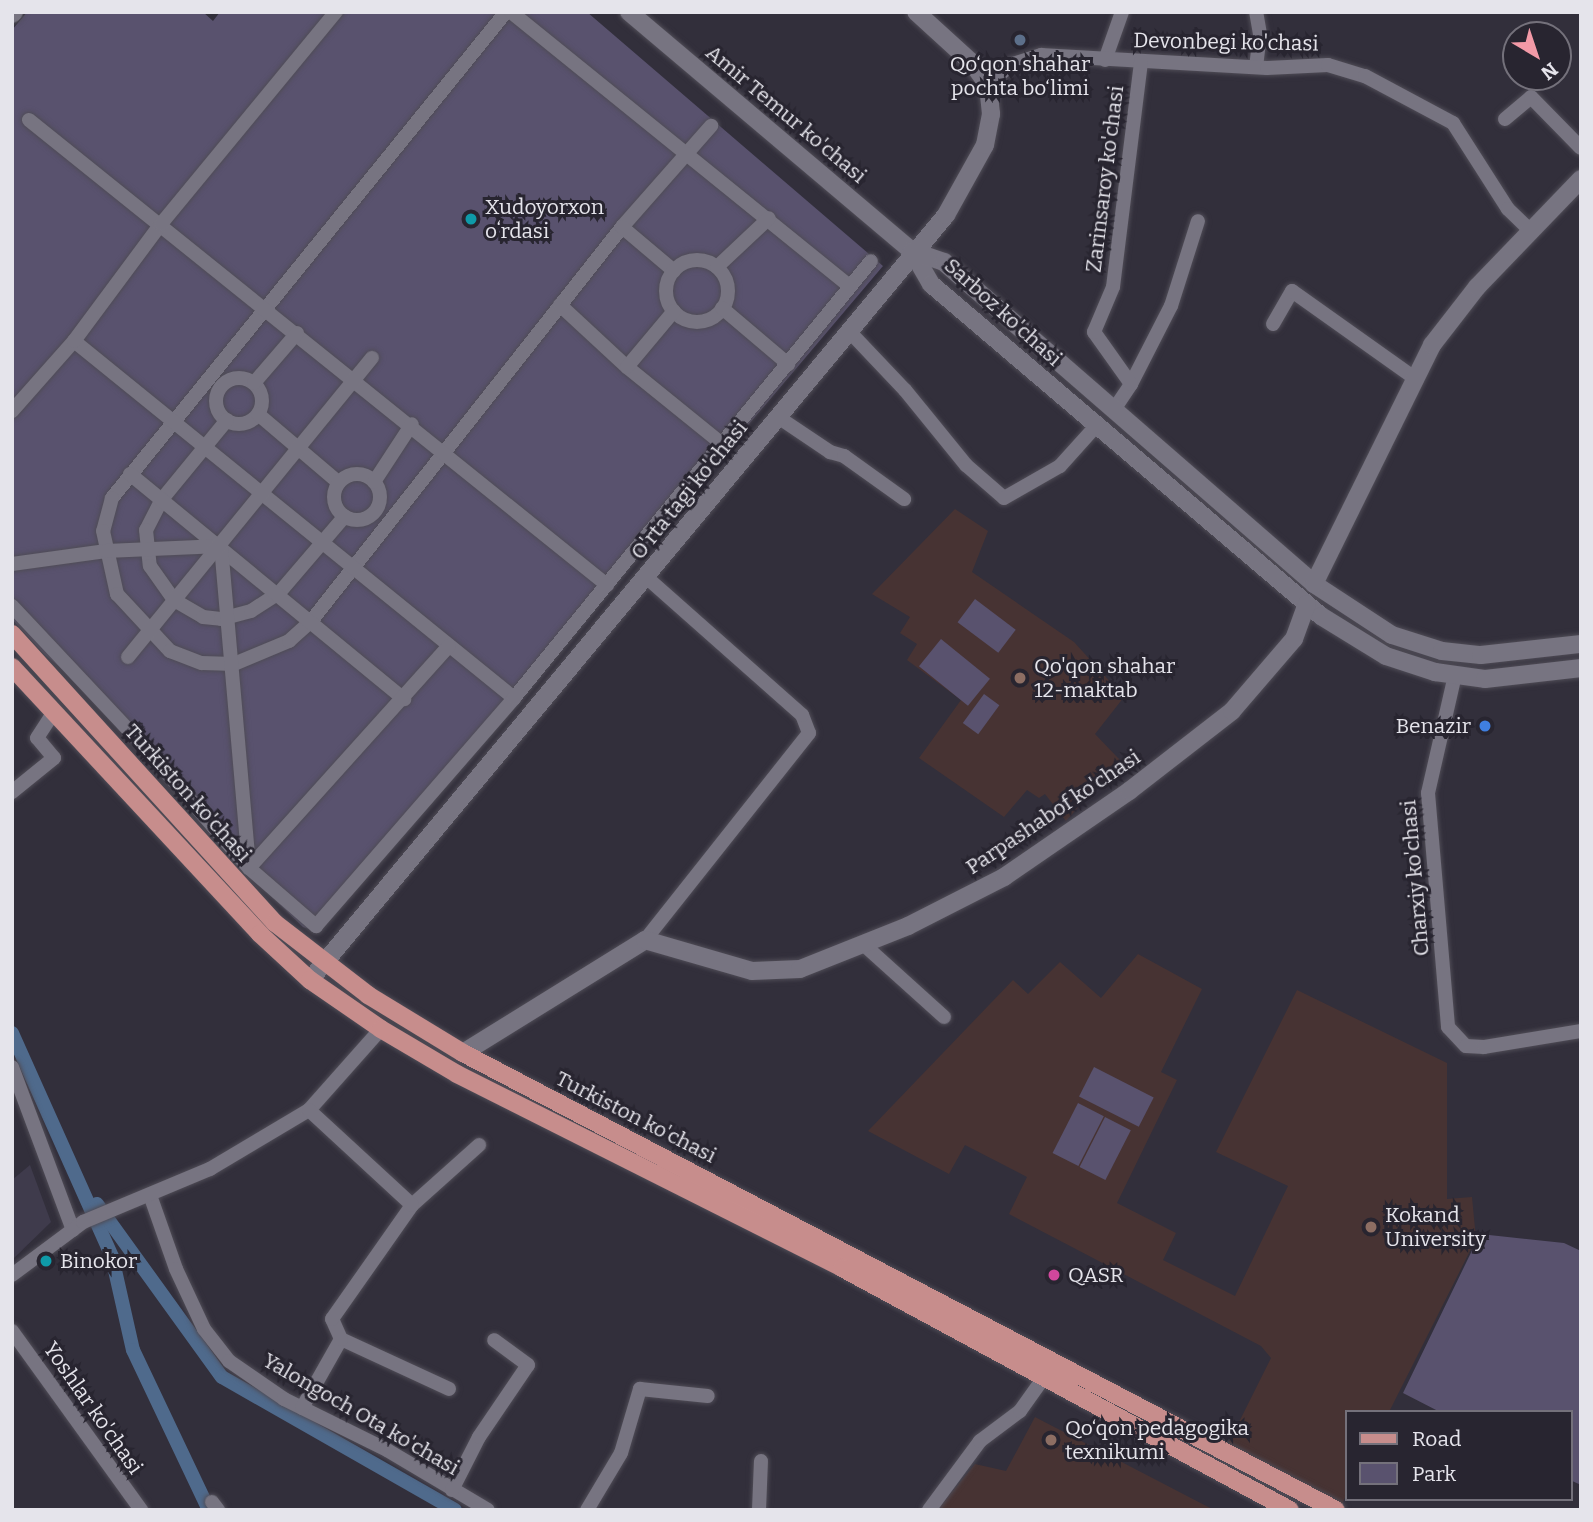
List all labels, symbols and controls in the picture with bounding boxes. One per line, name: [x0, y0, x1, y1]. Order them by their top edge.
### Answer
north arrow: [1502, 21, 1572, 91]
street label: Devonbegi ko'chasi: [1133, 28, 1319, 56]
marker: Qo‘qon shahar pochta bo‘limi: [1012, 32, 1028, 48]
street label: Amir Temur ko'chasi: [701, 40, 871, 188]
place label: Qo‘qon shahar pochta bo‘limi: [950, 51, 1090, 101]
text: N: [1536, 58, 1562, 85]
street label: Zarinsaroy ko'chasi: [1081, 84, 1129, 274]
place label: Xudoyorxon oʻrdasi: [485, 194, 604, 244]
marker: Xudoyorxon oʻrdasi: [463, 211, 479, 227]
street label: Sarboz ko'chasi: [939, 253, 1067, 371]
street label: O'rta tagi ko'chasi: [625, 416, 753, 564]
place label: Qo'qon shahar 12-maktab: [1034, 653, 1175, 703]
marker: Qo'qon shahar 12-maktab: [1012, 670, 1028, 686]
place label: Benazir: [1396, 713, 1471, 739]
marker: Benazir: [1477, 718, 1493, 734]
street label: Turkiston ko'chasi: [120, 719, 256, 867]
street label: Parpashabof ko'chasi: [961, 744, 1145, 880]
street label: Charxiy ko'chasi: [1396, 799, 1434, 957]
street label: Turkiston ko'chasi: [552, 1066, 720, 1168]
place label: Kokand University: [1385, 1202, 1486, 1252]
marker: Kokand University: [1363, 1219, 1379, 1235]
place label: Binokor: [60, 1248, 137, 1274]
marker: Binokor: [38, 1253, 54, 1269]
place label: QASR: [1068, 1262, 1124, 1288]
marker: QASR: [1046, 1267, 1062, 1283]
street label: Yoshlar ko'chasi: [38, 1337, 148, 1479]
street label: Yalongoch Ota ko'chasi: [259, 1348, 463, 1480]
legend: [1344, 1410, 1572, 1501]
place label: Qo‘qon pedagogika texnikumi: [1065, 1415, 1249, 1465]
text: Road: [1412, 1426, 1461, 1452]
marker: Qo‘qon pedagogika texnikumi: [1043, 1432, 1059, 1448]
text: Park: [1412, 1461, 1456, 1487]

